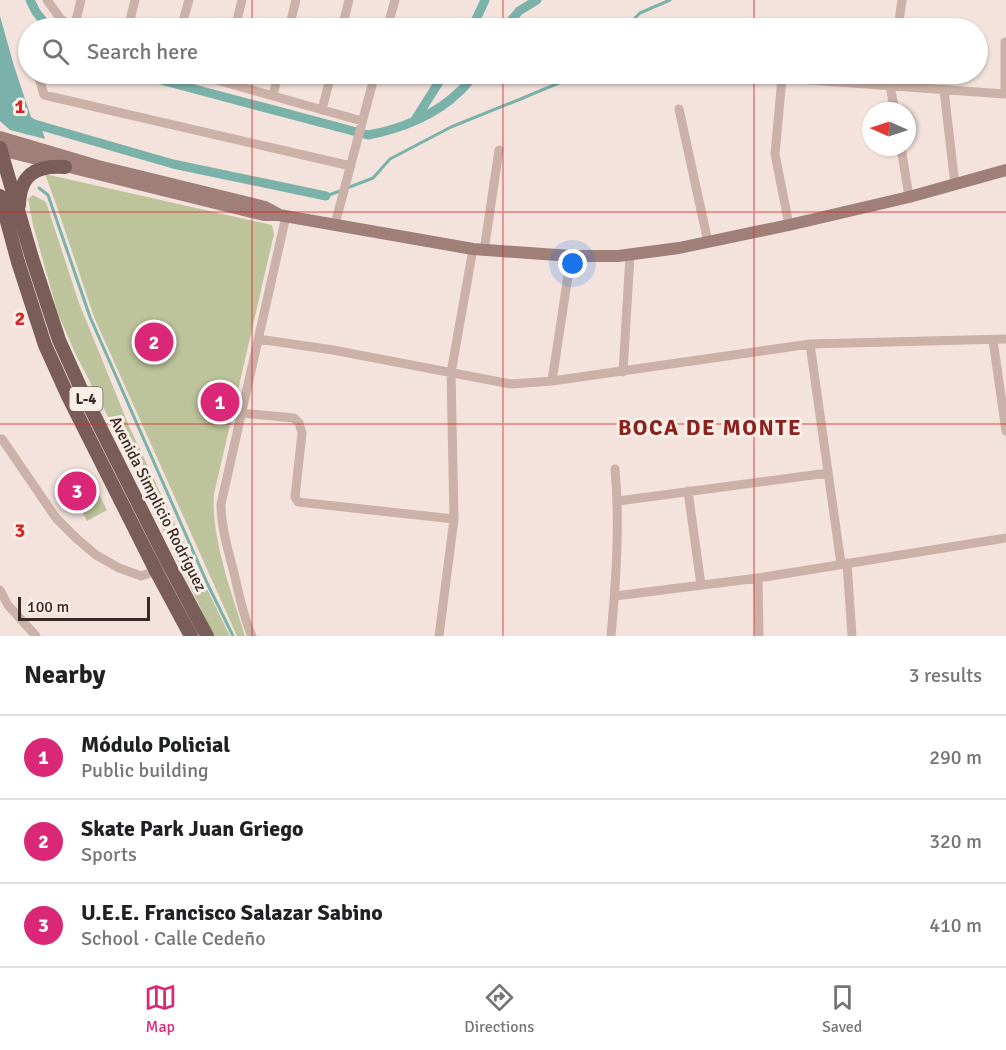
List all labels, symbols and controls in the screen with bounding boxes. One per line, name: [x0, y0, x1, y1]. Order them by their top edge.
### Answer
search box: [18, 18, 988, 84]
icon: search: [39, 35, 72, 68]
text: Search here: [87, 38, 198, 65]
text: 1: [15, 94, 26, 119]
north arrow: [862, 102, 916, 156]
your location: [558, 249, 587, 278]
text: 2: [15, 306, 25, 331]
pin: 2: [134, 320, 174, 364]
pin: 1: [200, 380, 240, 424]
road number: L-4: [70, 387, 103, 411]
street label: Avenida Simplicio Rodríguez: [105, 413, 211, 595]
district label: BOCA DE MONTE: [618, 414, 802, 441]
pin: 3: [58, 468, 97, 514]
text: 3: [15, 518, 25, 543]
scale bar: [18, 594, 150, 622]
text: 100 m: [27, 597, 69, 617]
text: Nearby: [24, 659, 105, 691]
text: 3 results: [909, 663, 982, 688]
text: Módulo Policial: [81, 731, 230, 758]
text: 1: [38, 745, 49, 770]
text: 290 m: [929, 745, 982, 770]
text: Public building: [81, 758, 209, 783]
text: Skate Park Juan Griego: [81, 815, 304, 842]
text: 2: [38, 829, 49, 854]
text: 320 m: [929, 829, 982, 854]
text: Sports: [81, 842, 137, 867]
text: U.E.E. Francisco Salazar Sabino: [81, 899, 383, 926]
text: 3: [38, 913, 49, 938]
text: 410 m: [929, 913, 982, 938]
text: School · Calle Cedeño: [81, 926, 266, 951]
tab: Map: [144, 981, 177, 1037]
tab: Directions: [464, 981, 534, 1037]
tab: Saved: [822, 981, 862, 1037]

